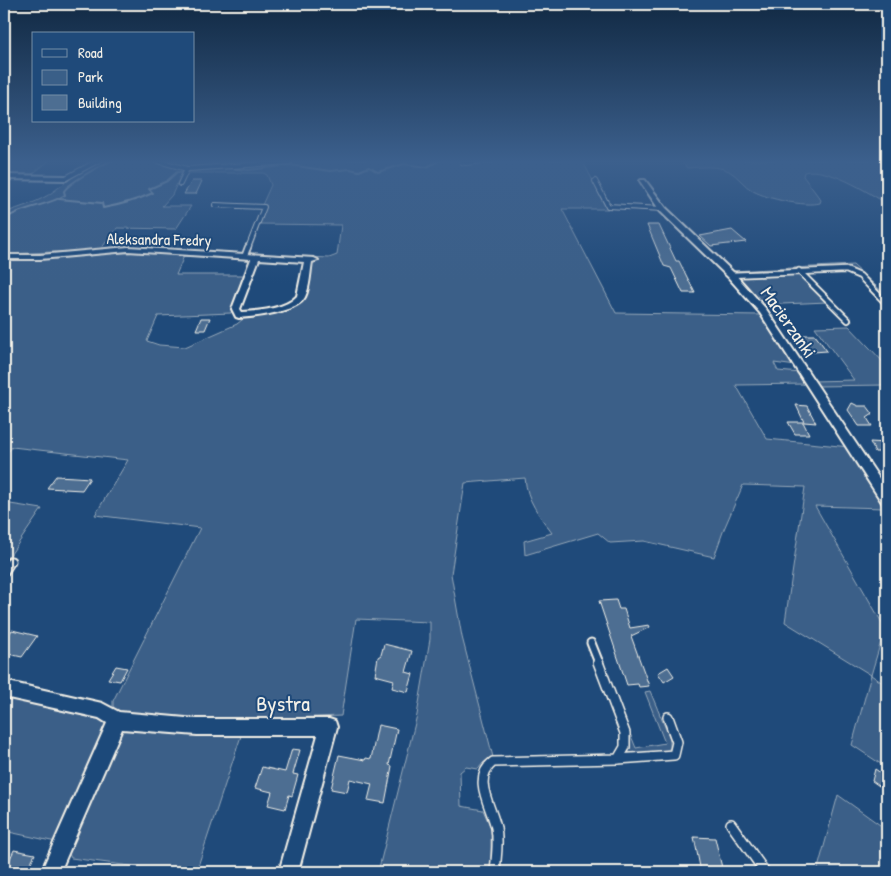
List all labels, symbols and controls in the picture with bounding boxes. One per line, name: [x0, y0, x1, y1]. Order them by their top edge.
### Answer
legend: [32, 32, 195, 122]
text: Road: [78, 42, 103, 63]
text: Park: [78, 66, 103, 87]
text: Building: [78, 92, 122, 113]
street label: Aleksandra Fredry: [106, 227, 212, 251]
street label: Macierzanki: [755, 281, 823, 363]
street label: Bystra: [256, 688, 310, 718]

